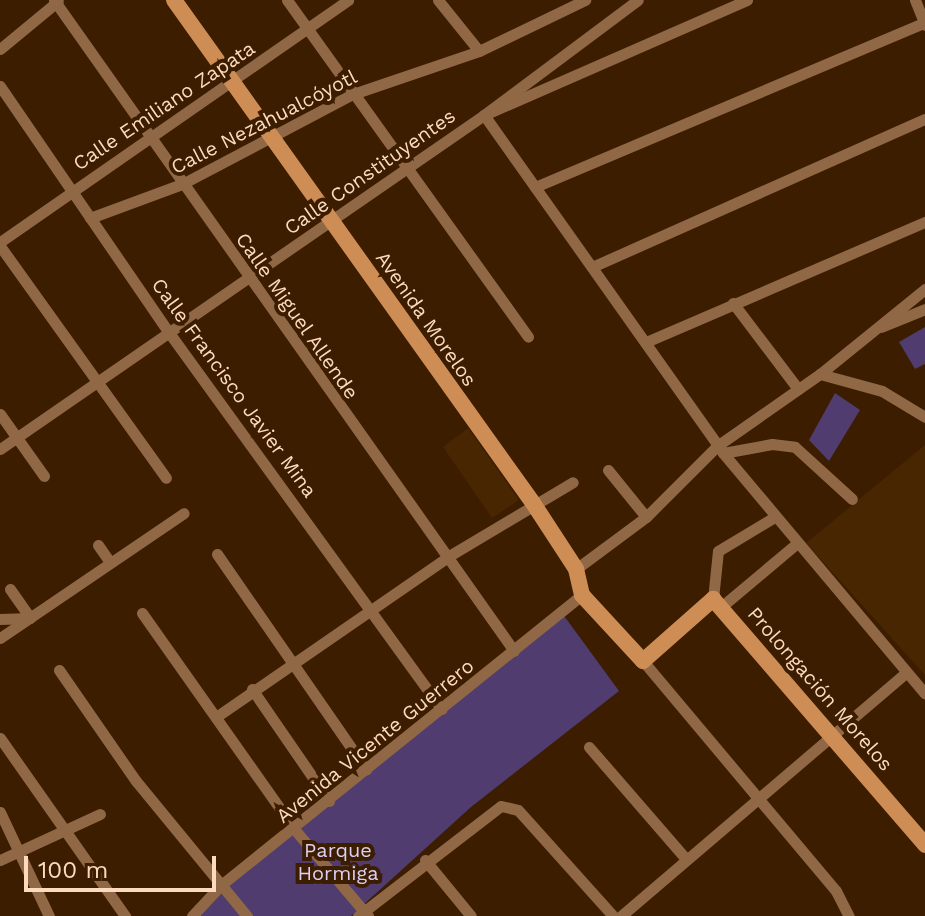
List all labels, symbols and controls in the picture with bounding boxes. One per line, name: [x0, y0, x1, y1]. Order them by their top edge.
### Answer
street label: Calle Emiliano Zapata: [69, 36, 259, 176]
street label: Calle Nezahualcóyotl: [167, 65, 361, 179]
street label: Calle Constituyentes: [280, 104, 460, 240]
street label: Calle Miguel Allende: [230, 228, 364, 404]
street label: Avenida Morelos: [370, 247, 482, 391]
street label: Calle Francisco Javier Mina: [146, 273, 322, 503]
street label: Prolongación Morelos: [742, 602, 898, 776]
street label: Avenida Vicente Guerrero: [271, 653, 479, 829]
park label: Parque Hormiga: [297, 839, 379, 886]
scale bar: [28, 840, 220, 890]
text: 100 m: [38, 856, 108, 884]

